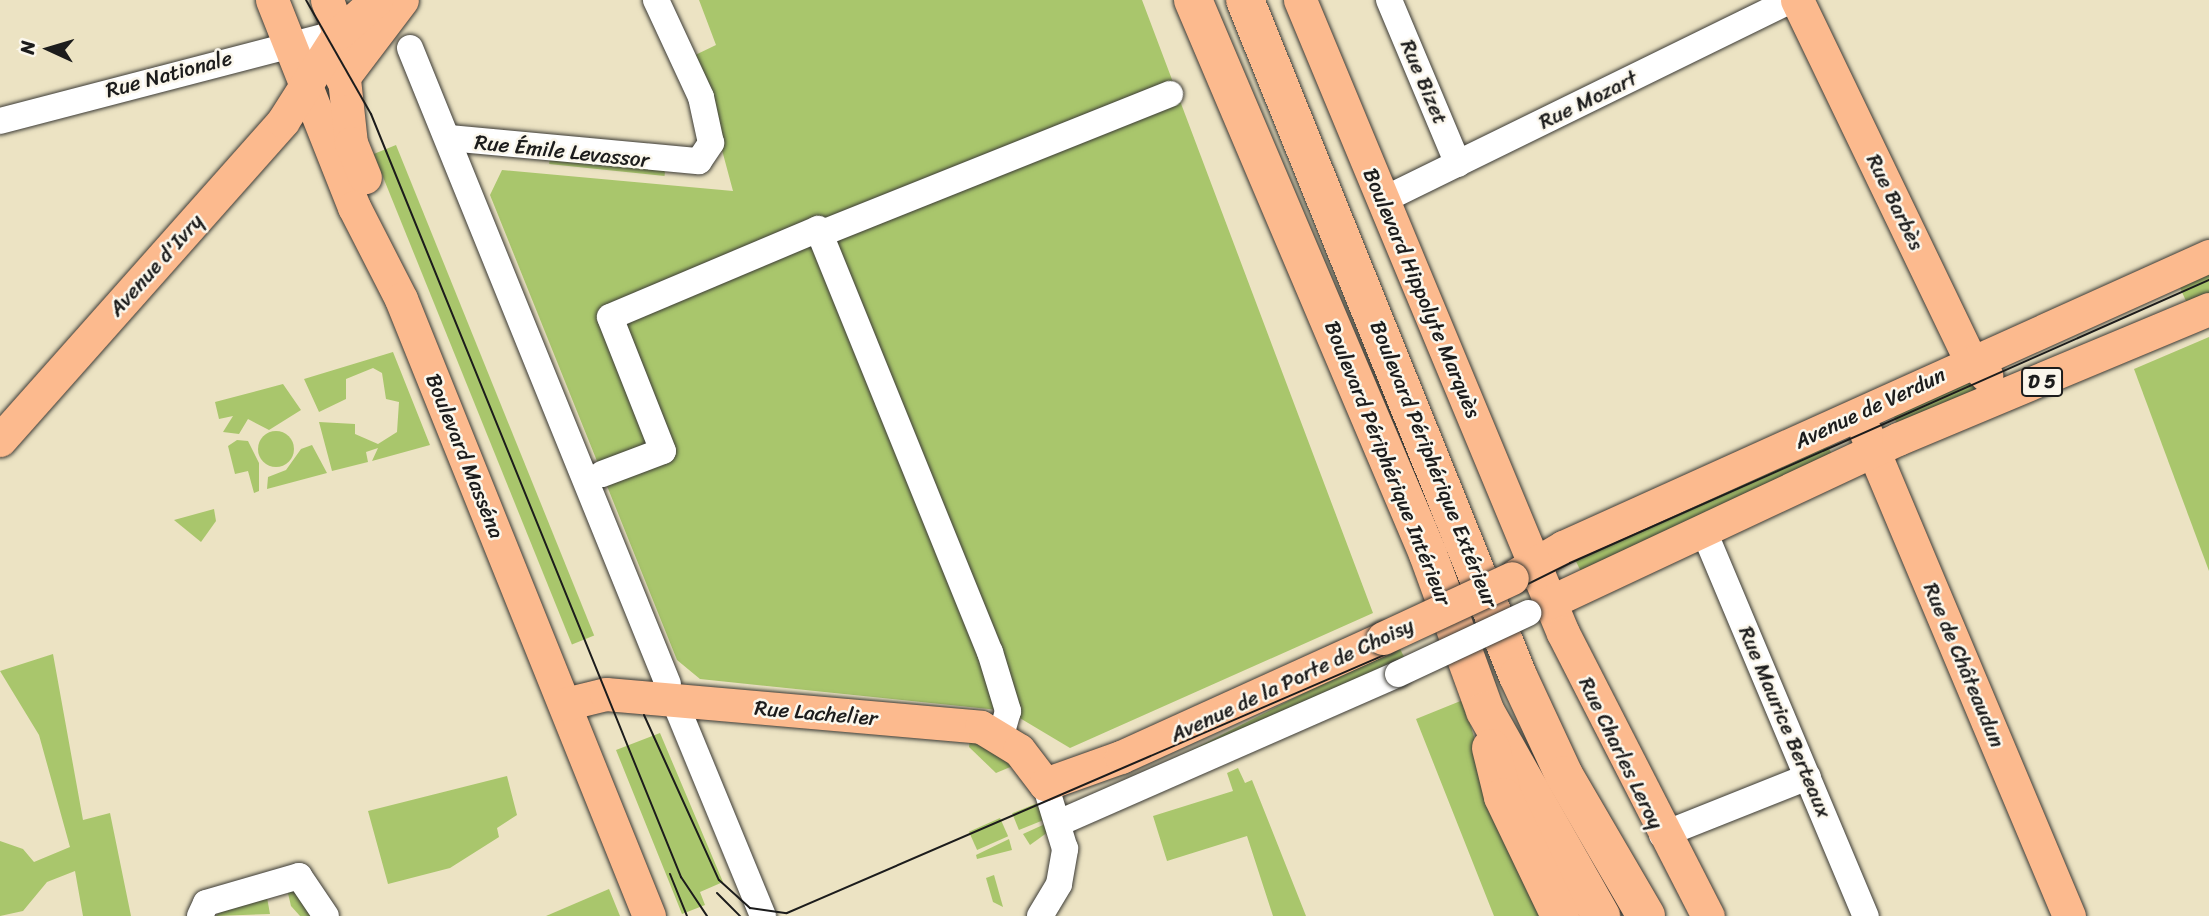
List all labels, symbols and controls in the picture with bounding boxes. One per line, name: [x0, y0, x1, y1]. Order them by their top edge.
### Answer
north arrow: [14, 14, 84, 84]
street label: Rue Bizet: [1395, 36, 1453, 128]
text: N: [11, 40, 44, 55]
street label: Rue Nationale: [103, 45, 235, 103]
street label: Rue Mozart: [1535, 66, 1641, 134]
street label: Rue Émile Levassor: [474, 129, 650, 173]
street label: Rue Barbès: [1861, 150, 1929, 254]
street label: Boulevard Hippolyte Marquès: [1358, 164, 1486, 422]
street label: Avenue d'Ivry: [103, 209, 209, 321]
street label: Boulevard Périphérique Intérieur: [1319, 317, 1457, 609]
street label: Boulevard Périphérique Extérieur: [1365, 317, 1503, 611]
street label: Avenue de Verdun: [1790, 362, 1950, 454]
road number: D 5: [2021, 366, 2063, 398]
street label: Boulevard Masséna: [420, 369, 510, 543]
street label: Rue de Châteaudun: [1918, 578, 2010, 752]
street label: Avenue de la Porte de Choisy: [1165, 612, 1419, 748]
street label: Rue Maurice Berteaux: [1733, 623, 1837, 821]
street label: Rue Charles Leroy: [1573, 673, 1669, 833]
street label: Rue Lachelier: [753, 695, 879, 731]

